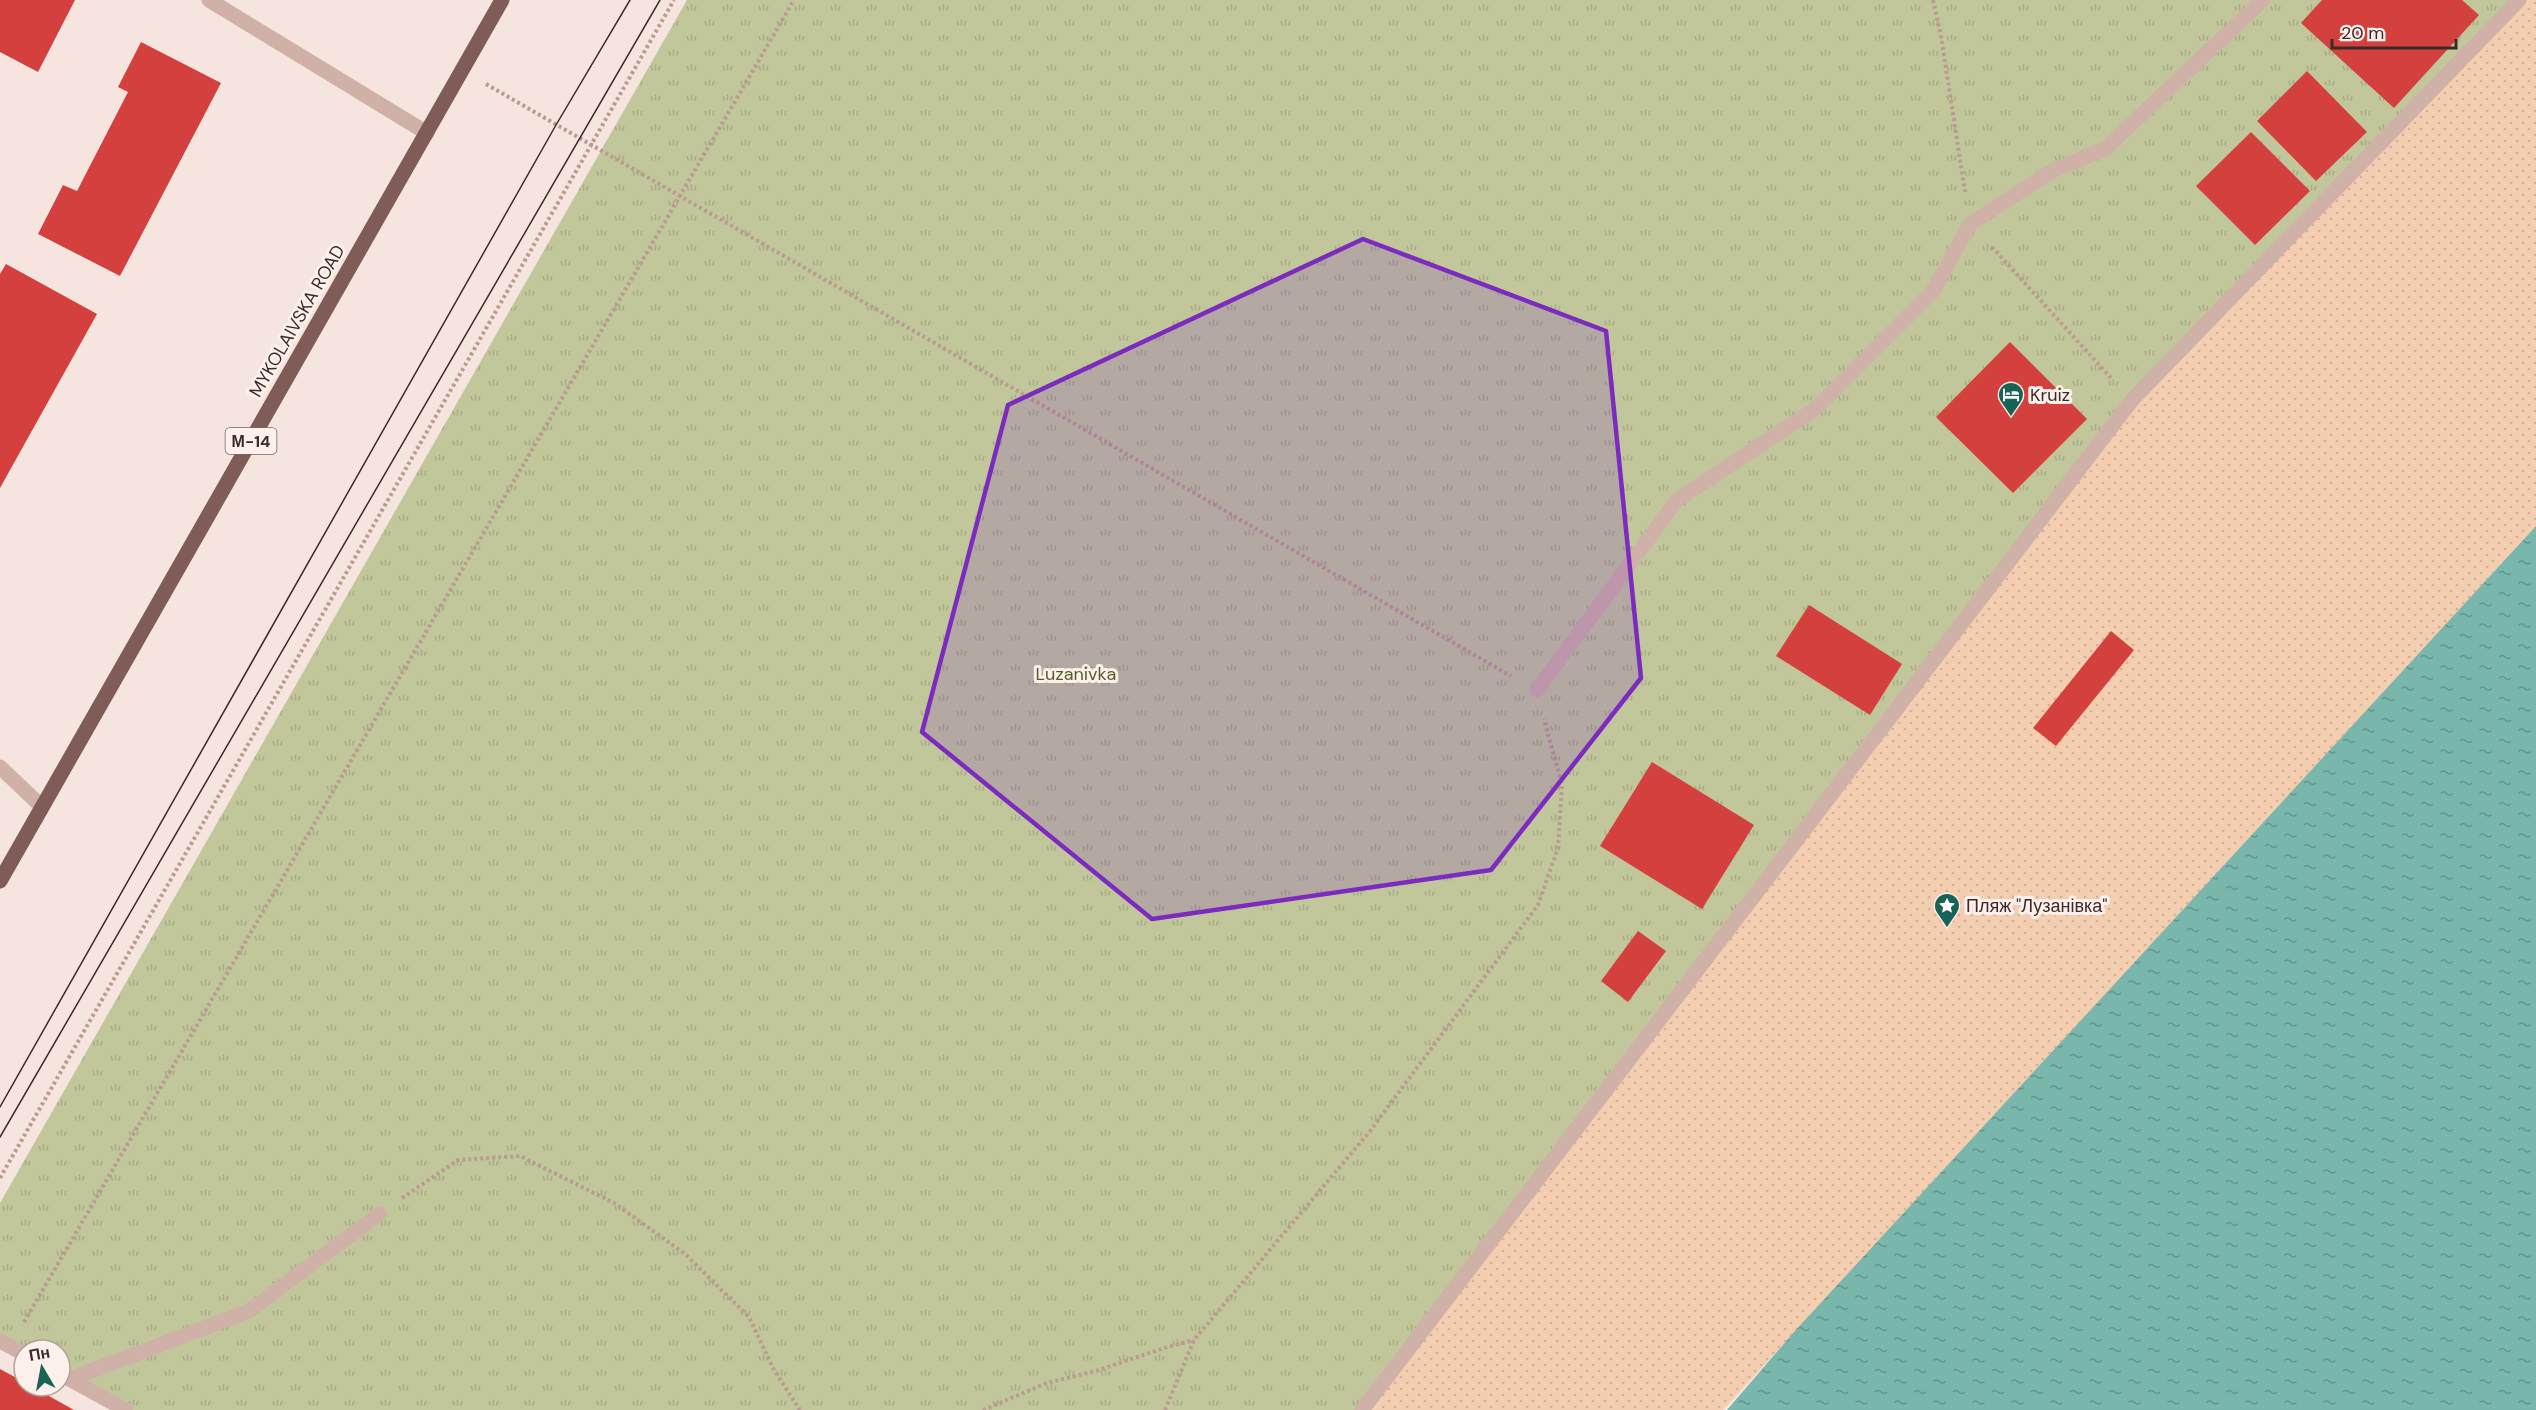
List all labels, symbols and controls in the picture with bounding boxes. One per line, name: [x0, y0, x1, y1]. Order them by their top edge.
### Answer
scale bar: [2332, 12, 2456, 50]
text: 20 m: [2341, 21, 2384, 45]
street label: MYKOLAIVSKA ROAD: [244, 240, 350, 402]
hotel icon: Kruiz: [1996, 380, 2026, 418]
place label: Kruiz: [2030, 383, 2070, 407]
road number: М-14: [226, 428, 276, 454]
park label: Luzanivka: [1036, 662, 1116, 686]
place icon: Пляж "Лузанівка": [1932, 891, 1962, 929]
place label: Пляж "Лузанівка": [1966, 894, 2108, 918]
north arrow: [12, 1338, 72, 1398]
text: Пн: [27, 1342, 52, 1366]

